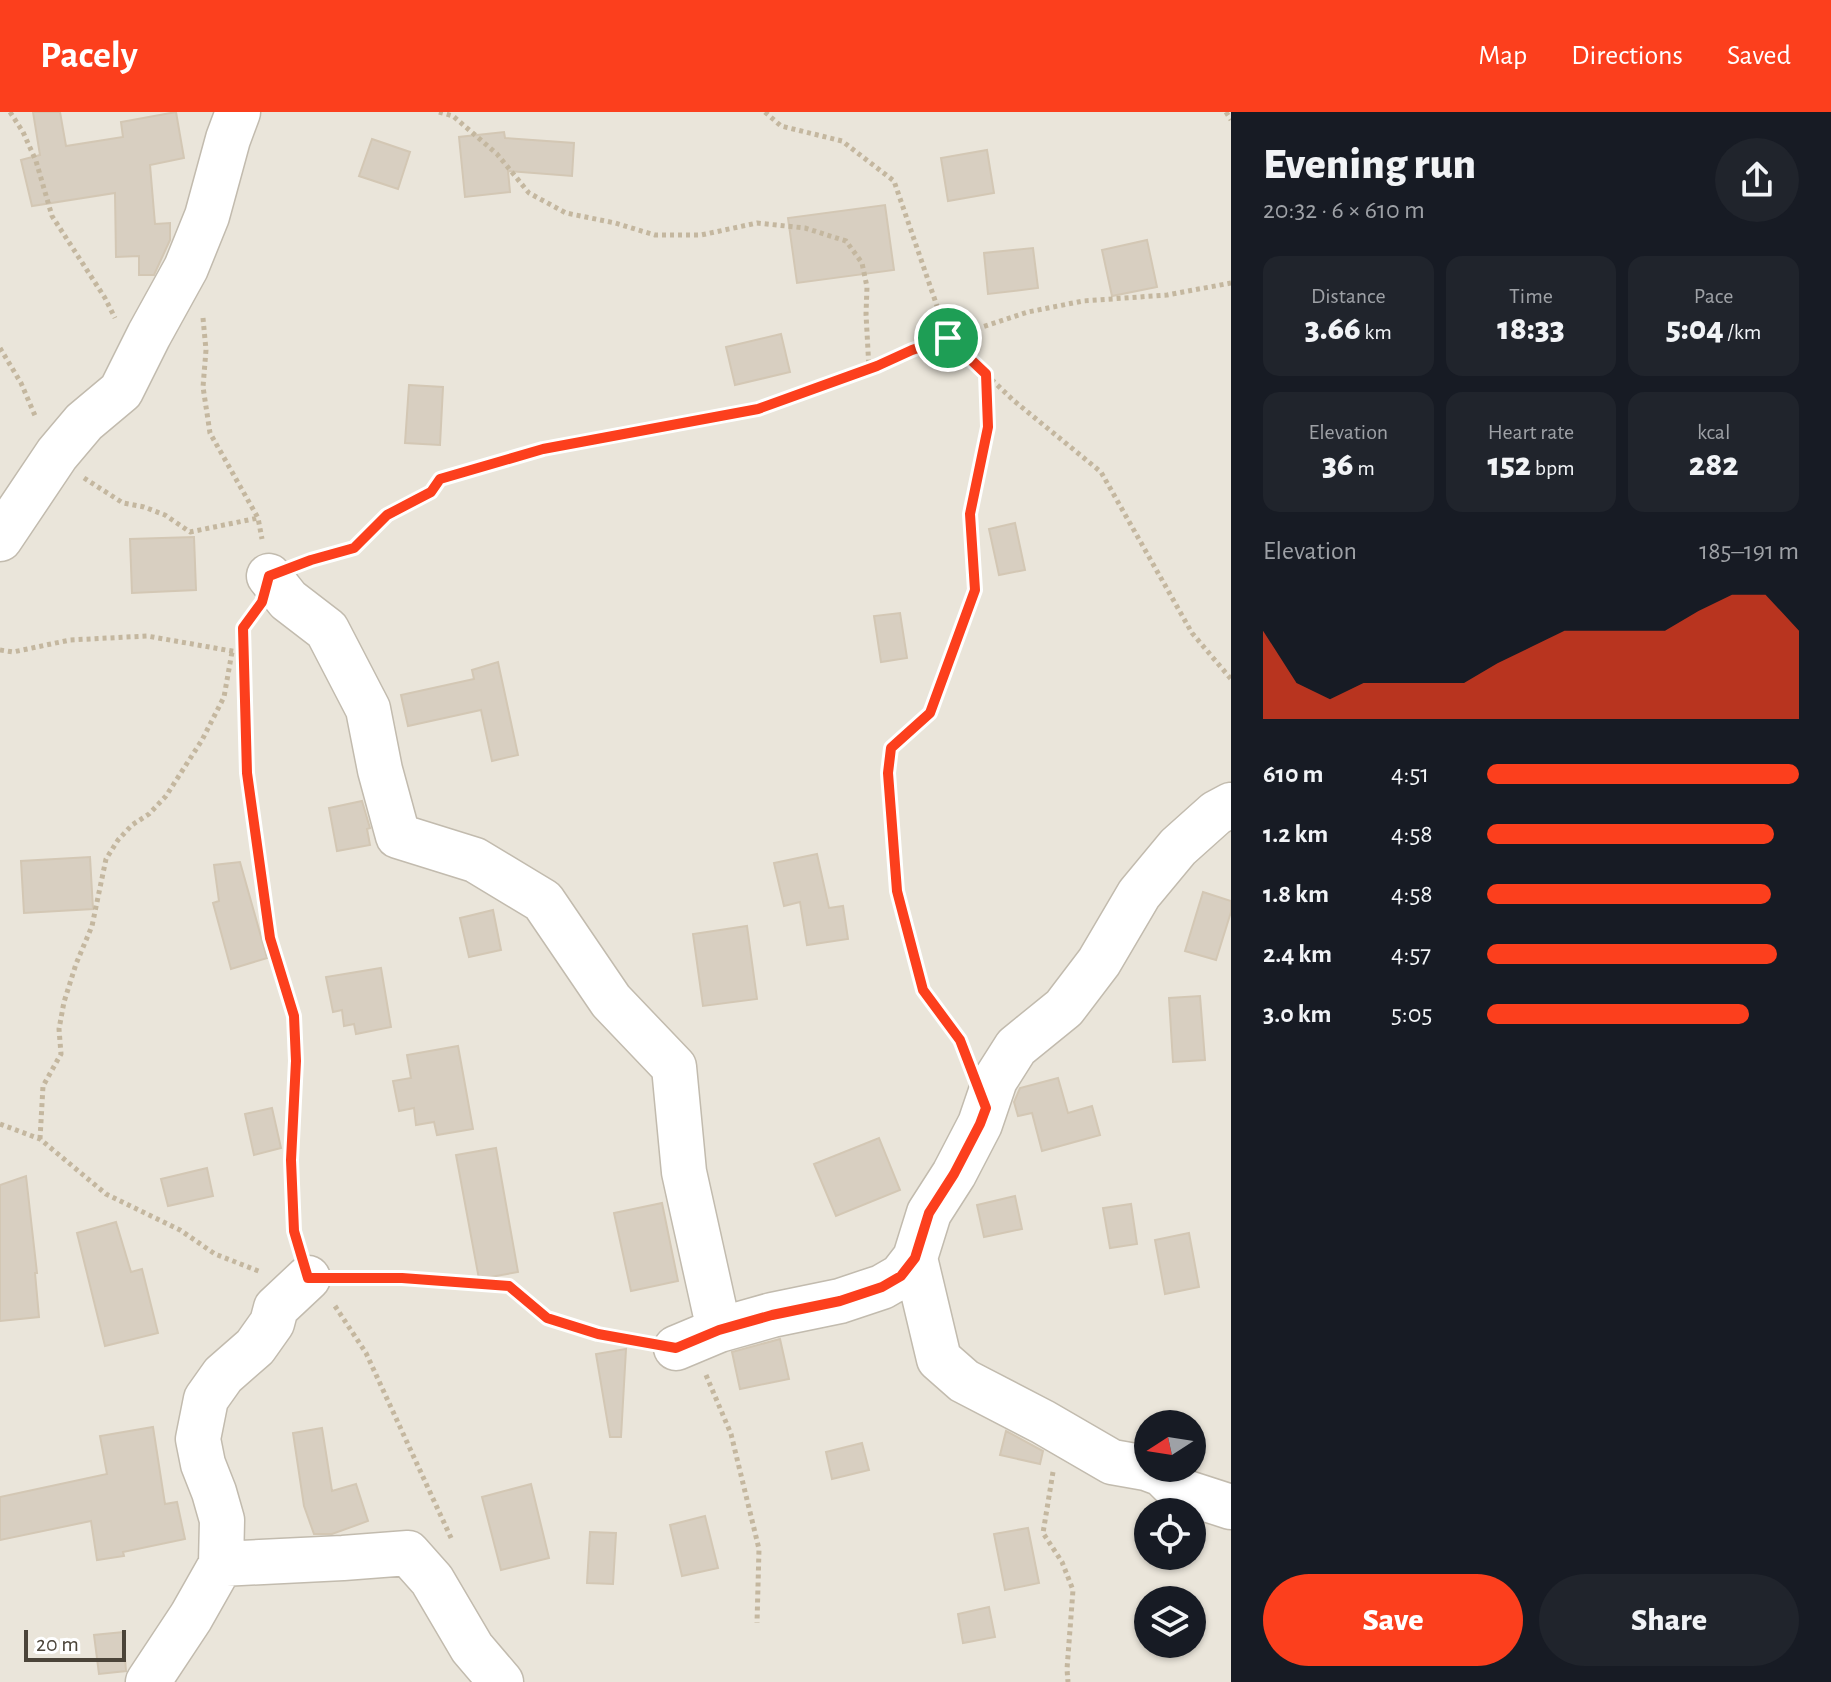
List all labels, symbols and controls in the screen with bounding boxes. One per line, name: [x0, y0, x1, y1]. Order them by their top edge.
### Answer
text: Pacely: [40, 37, 138, 75]
text: Map: [1478, 42, 1527, 70]
text: Directions: [1571, 42, 1683, 70]
text: Saved: [1727, 42, 1791, 70]
button: share: [1715, 138, 1799, 222]
text: Evening run: [1263, 143, 1476, 187]
text: 20:32 · 6 × 610 m: [1263, 197, 1425, 223]
text: Distance: [1311, 285, 1386, 307]
text: Time: [1509, 285, 1553, 307]
text: Pace: [1694, 285, 1733, 307]
pin: [914, 304, 982, 372]
text: 3.66: [1305, 312, 1361, 346]
text: 18:33: [1497, 312, 1565, 346]
text: 5:04: [1666, 312, 1724, 346]
icon: arrive: [926, 316, 970, 360]
text: km: [1361, 321, 1392, 343]
text: /km: [1724, 321, 1761, 343]
text: Elevation: [1309, 421, 1388, 443]
text: Heart rate: [1488, 421, 1574, 443]
text: kcal: [1697, 421, 1730, 443]
text: 36: [1322, 448, 1354, 482]
text: 152: [1487, 448, 1531, 482]
text: 282: [1689, 448, 1738, 482]
text: m: [1354, 457, 1375, 479]
text: bpm: [1531, 457, 1575, 479]
text: Elevation: [1263, 538, 1357, 564]
text: 185–191 m: [1699, 538, 1799, 564]
text: 610 m: [1263, 761, 1323, 787]
text: 4:51: [1391, 761, 1429, 787]
text: 1.2 km: [1263, 821, 1328, 847]
text: 4:58: [1391, 821, 1433, 847]
text: 1.8 km: [1263, 881, 1329, 907]
text: 4:58: [1391, 881, 1433, 907]
text: 2.4 km: [1263, 941, 1332, 967]
text: 4:57: [1391, 941, 1431, 967]
text: 3.0 km: [1263, 1001, 1331, 1027]
text: 5:05: [1391, 1001, 1432, 1027]
north arrow: [1134, 1410, 1206, 1482]
map controls: [1134, 1410, 1206, 1658]
button: locate: [1134, 1498, 1206, 1570]
button: Save: [1263, 1574, 1523, 1666]
button: Share: [1539, 1574, 1799, 1666]
button: layers: [1134, 1586, 1206, 1658]
scale bar: [24, 1626, 126, 1662]
text: 20 m: [36, 1633, 79, 1655]

